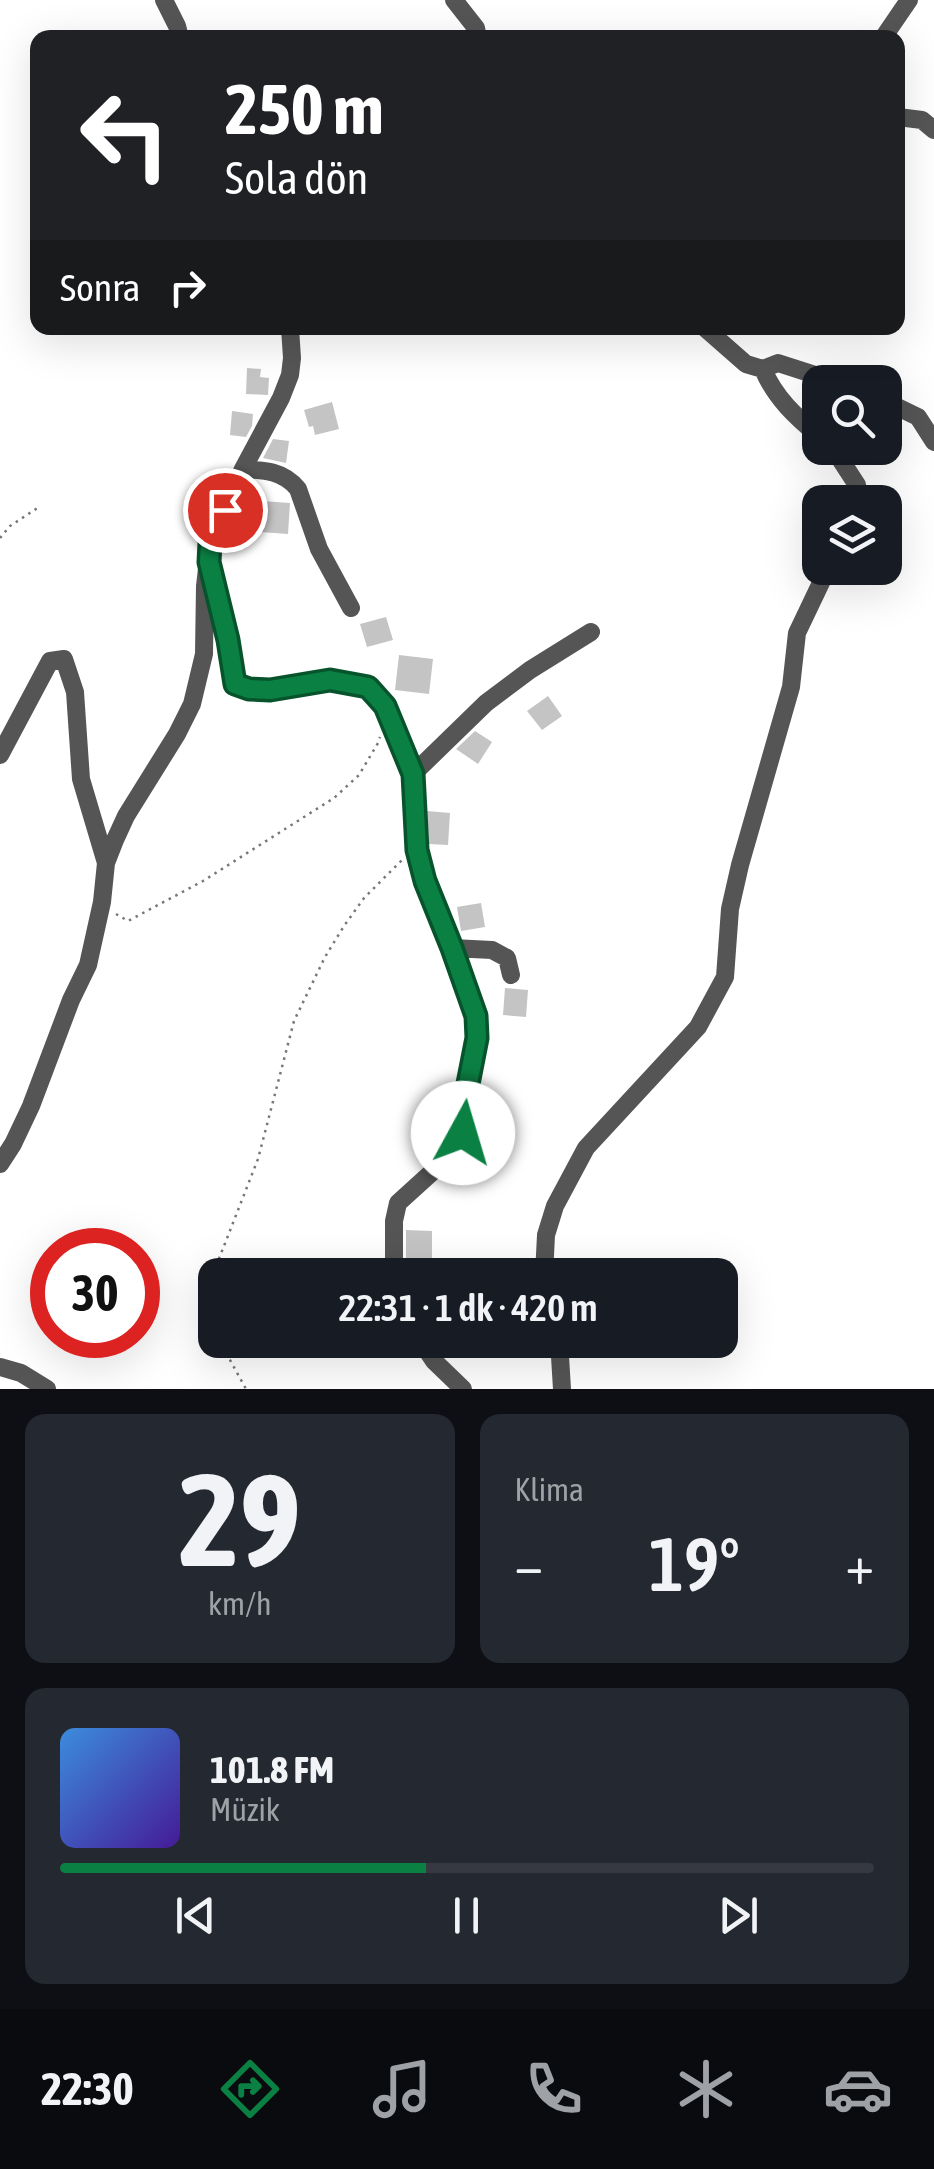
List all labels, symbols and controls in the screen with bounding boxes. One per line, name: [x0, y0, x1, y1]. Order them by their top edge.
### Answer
text: 250 m: [225, 69, 384, 149]
icon: left: [60, 70, 190, 200]
text: Sola dön: [225, 152, 368, 204]
icon: right: [160, 260, 215, 315]
text: Sonra: [60, 266, 140, 309]
map controls: [802, 365, 902, 585]
button: search: [802, 365, 902, 465]
pin: [183, 468, 268, 553]
icon: arrive: [198, 483, 253, 538]
button: layers: [802, 485, 902, 585]
position arrow: [411, 1081, 515, 1185]
speed limit sign: 30: [30, 1228, 160, 1358]
text: 22:31 · 1 dk · 420 m: [338, 1286, 598, 1329]
text: 29: [179, 1445, 301, 1594]
text: Klima: [515, 1471, 584, 1508]
text: 19°: [649, 1521, 740, 1607]
text: −: [515, 1533, 543, 1596]
text: +: [845, 1533, 874, 1596]
text: km/h: [208, 1585, 271, 1622]
text: 101.8 FM: [210, 1748, 334, 1791]
text: Müzik: [210, 1791, 280, 1828]
icon: previous: [168, 1888, 223, 1943]
icon: pause: [439, 1888, 494, 1943]
icon: next: [711, 1888, 766, 1943]
icon: directions: [215, 2054, 285, 2124]
icon: music: [367, 2054, 437, 2124]
icon: phone: [519, 2054, 589, 2124]
icon: climate: [671, 2054, 741, 2124]
icon: car: [823, 2054, 893, 2124]
text: 22:30: [41, 2063, 134, 2115]

